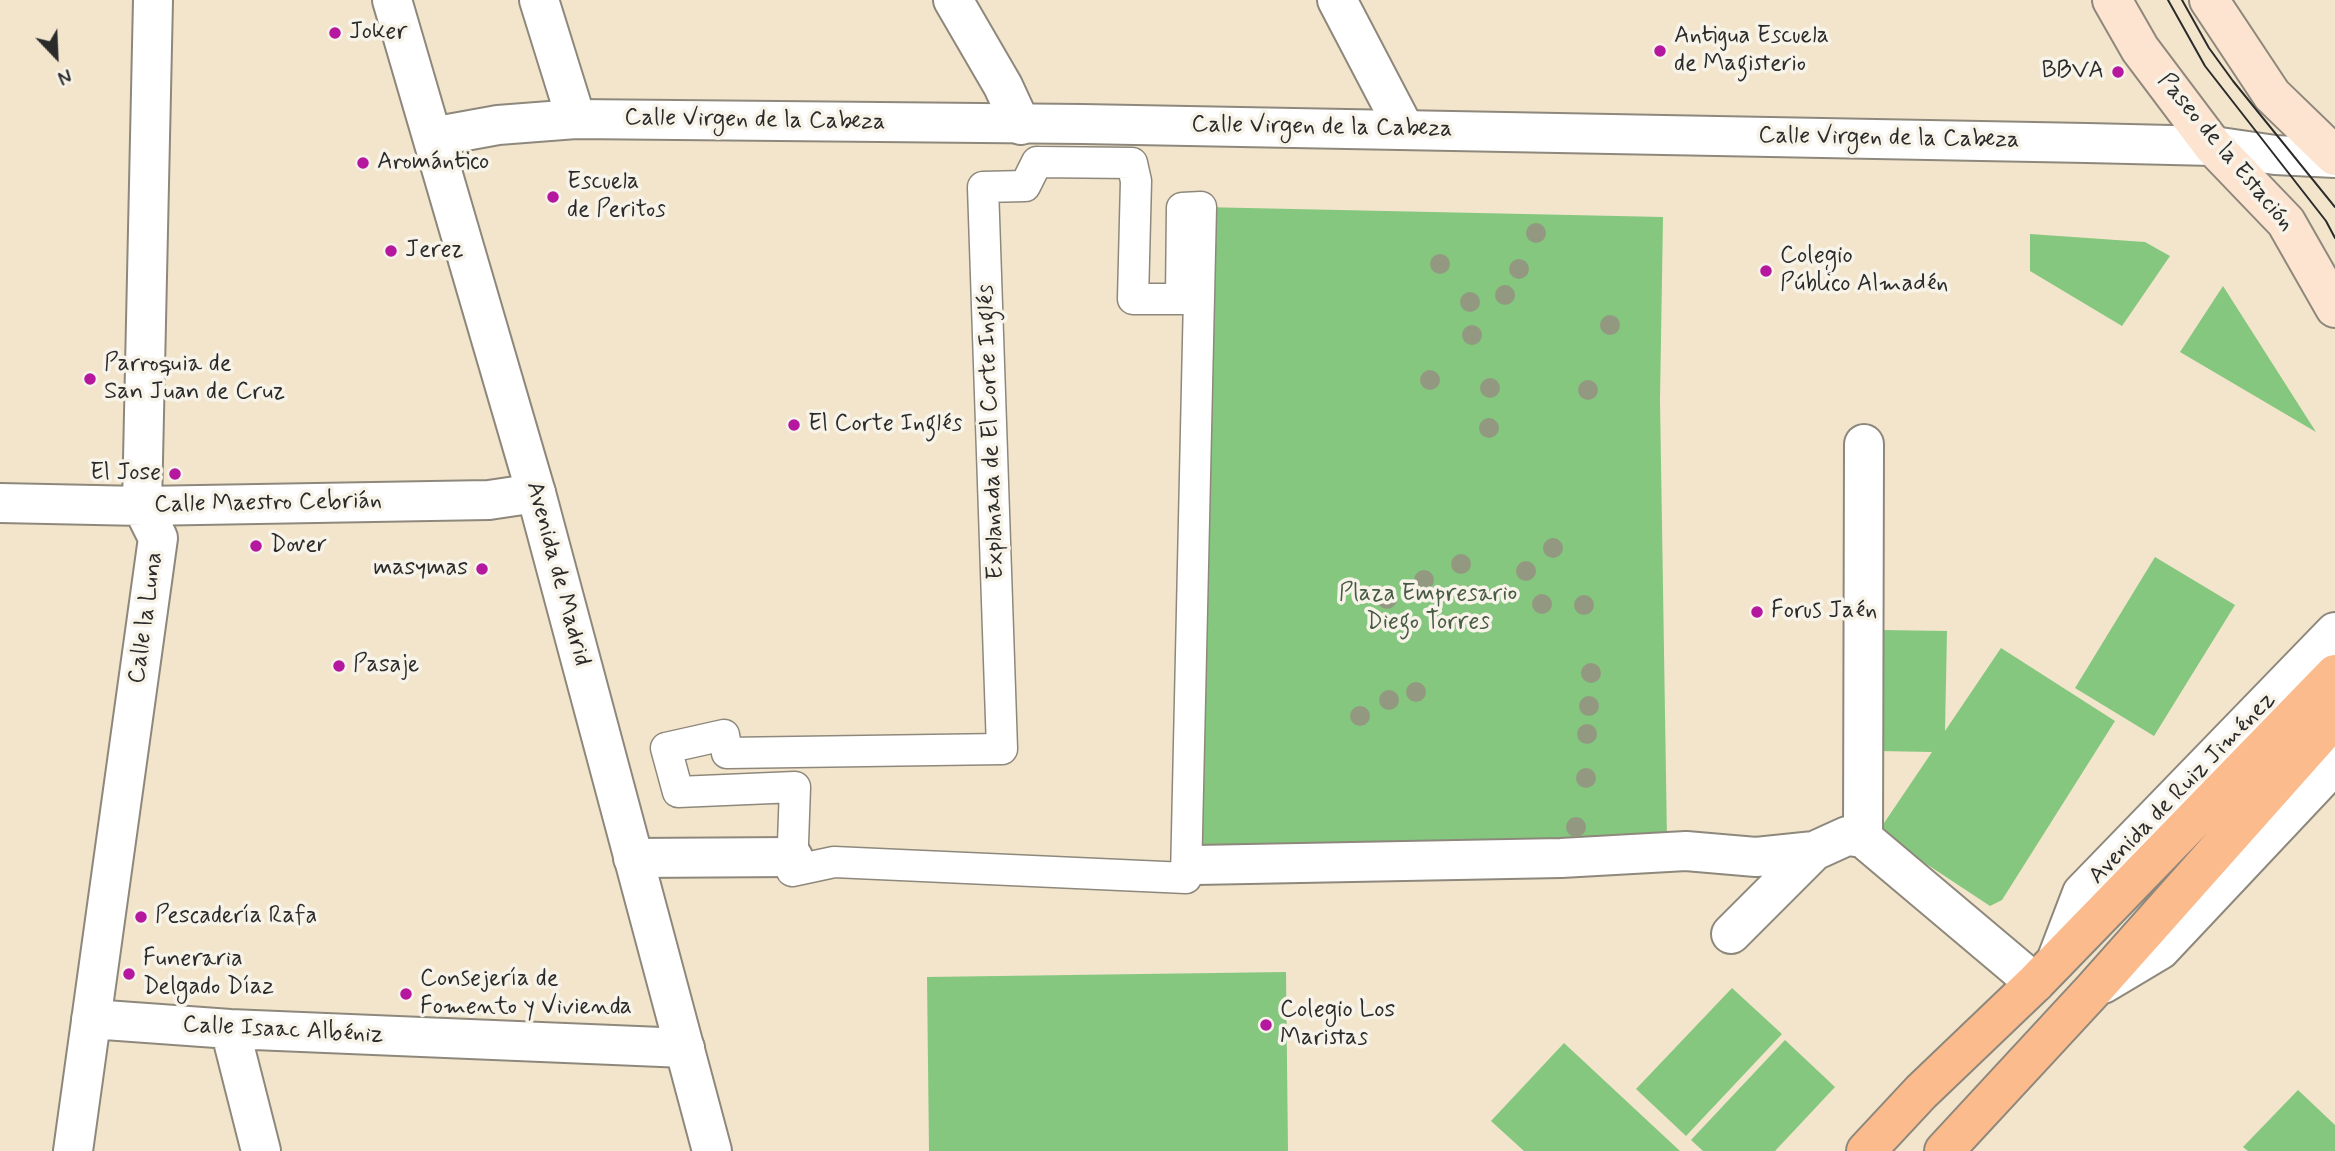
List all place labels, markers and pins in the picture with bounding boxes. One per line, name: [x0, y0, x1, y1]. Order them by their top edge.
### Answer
place label: Joker: [349, 19, 408, 47]
place label: Antigua Escuela de Magisterio: [1674, 23, 1829, 79]
marker: Joker: [327, 25, 343, 41]
marker: Antigua Escuela de Magisterio: [1652, 43, 1668, 59]
place label: BBVA: [2041, 58, 2104, 86]
marker: BBVA: [2110, 64, 2126, 80]
place label: Aromántico: [377, 149, 489, 177]
marker: Aromántico: [355, 155, 371, 171]
place label: Escuela de Peritos: [567, 169, 666, 225]
marker: Escuela de Peritos: [545, 189, 561, 205]
place label: Jerez: [405, 237, 464, 265]
marker: Jerez: [383, 243, 399, 259]
place label: Colegio Público Almadén: [1780, 243, 1948, 299]
marker: Colegio Público Almadén: [1758, 263, 1774, 279]
place label: Parroquia de San Juan de Cruz: [104, 351, 285, 407]
marker: Parroquia de San Juan de Cruz: [82, 371, 98, 387]
place label: El Corte Inglés: [808, 411, 962, 439]
marker: El Corte Inglés: [786, 417, 802, 433]
place label: El Jose: [90, 460, 161, 488]
marker: El Jose: [167, 466, 183, 482]
place label: Dover: [270, 532, 327, 560]
marker: Dover: [248, 538, 264, 554]
place label: masymas: [373, 555, 468, 583]
marker: masymas: [474, 561, 490, 577]
place label: Forus Jaén: [1771, 598, 1877, 626]
marker: Forus Jaén: [1749, 604, 1765, 620]
place label: Pasaje: [353, 652, 419, 680]
marker: Pasaje: [331, 658, 347, 674]
place label: Pescadería Rafa: [155, 903, 317, 931]
marker: Pescadería Rafa: [133, 909, 149, 925]
place label: Funeraria Delgado Díaz: [143, 946, 274, 1002]
marker: Funeraria Delgado Díaz: [121, 966, 137, 982]
place label: Consejería de Fomento y Vivienda: [420, 966, 632, 1022]
marker: Consejería de Fomento y Vivienda: [398, 986, 414, 1002]
place label: Colegio Los Maristas: [1280, 997, 1395, 1053]
marker: Colegio Los Maristas: [1258, 1017, 1274, 1033]

